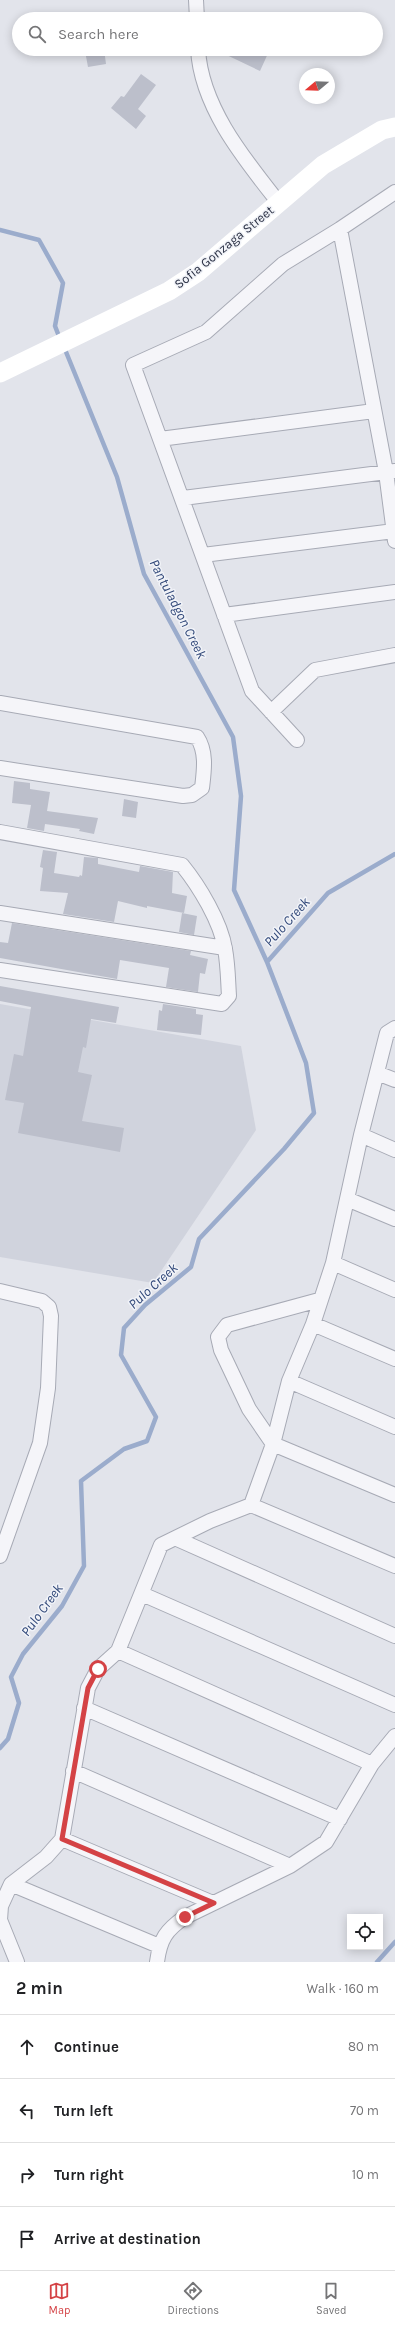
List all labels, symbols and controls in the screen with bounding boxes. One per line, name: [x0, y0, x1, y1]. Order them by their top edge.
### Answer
search box: [12, 12, 383, 56]
icon: search: [26, 23, 48, 45]
text: Search here: [58, 25, 139, 43]
north arrow: [299, 68, 335, 104]
street label: Sofia Gonzaga Street: [171, 202, 277, 292]
water label: Pantuladgon Creek: [146, 556, 211, 662]
water label: Pulo Creek: [260, 893, 314, 950]
water label: Pulo Creek: [125, 1259, 182, 1313]
water label: Pulo Creek: [17, 1580, 67, 1640]
route start: [89, 1660, 107, 1678]
route end: [176, 1908, 194, 1926]
map controls: [347, 1914, 383, 1950]
button: locate: [347, 1914, 383, 1950]
text: 2 min: [16, 1978, 63, 1998]
text: Walk · 160 m: [306, 1981, 379, 1996]
icon: ahead: [16, 2036, 38, 2058]
text: Continue: [54, 2038, 119, 2056]
text: 80 m: [348, 2039, 379, 2054]
icon: left: [16, 2100, 38, 2122]
text: Turn left: [54, 2102, 113, 2120]
text: 70 m: [350, 2103, 379, 2118]
icon: right: [16, 2164, 38, 2186]
text: Turn right: [54, 2166, 124, 2184]
text: 10 m: [352, 2167, 379, 2182]
icon: arrive: [16, 2228, 38, 2250]
text: Arrive at destination: [54, 2230, 201, 2248]
tab: Map: [48, 2280, 70, 2317]
tab: Directions: [167, 2280, 219, 2317]
tab: Saved: [316, 2280, 347, 2317]

